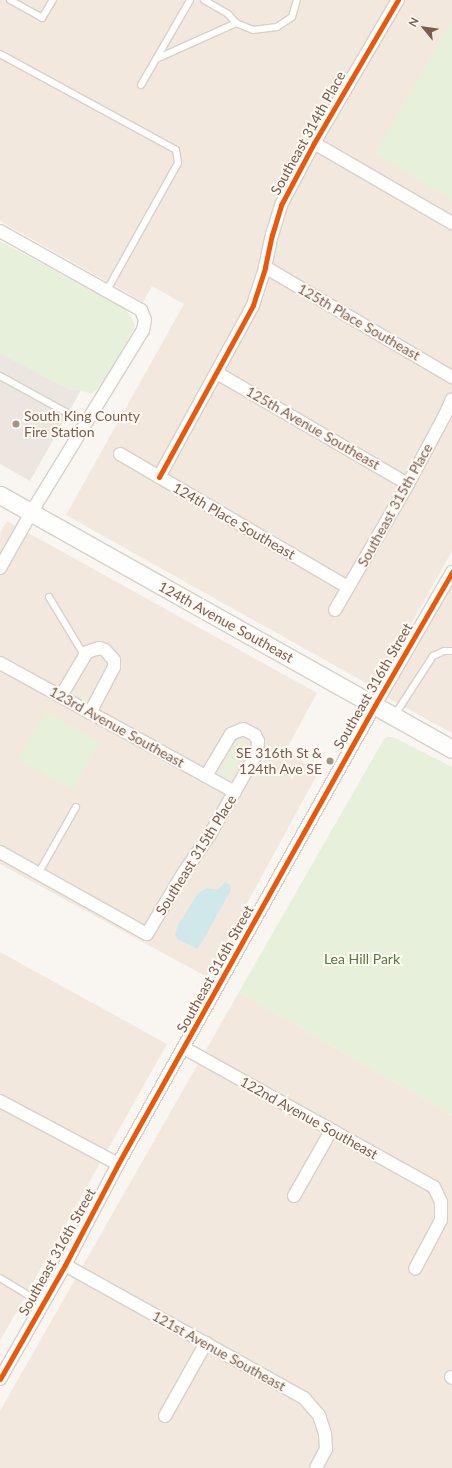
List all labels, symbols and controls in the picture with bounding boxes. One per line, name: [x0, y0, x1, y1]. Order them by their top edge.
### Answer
north arrow: [404, 8, 444, 48]
text: N: [405, 15, 421, 29]
street label: Southeast 314th Place: [267, 68, 349, 198]
street label: 125th Place Southeast: [295, 280, 423, 364]
street label: 125th Avenue Southeast: [243, 383, 383, 473]
place label: South King County Fire Station: [24, 408, 140, 440]
marker: South King County Fire Station: [11, 419, 21, 429]
street label: Southeast 315th Place: [354, 440, 436, 570]
street label: 124th Place Southeast: [170, 479, 298, 563]
street label: 124th Avenue Southeast: [155, 578, 297, 666]
street label: Southeast 316th Street: [330, 620, 416, 752]
street label: 123rd Avenue Southeast: [46, 683, 188, 771]
place label: SE 316th St & 124th Ave SE: [236, 745, 322, 778]
marker: SE 316th St & 124th Ave SE: [325, 756, 335, 766]
street label: Southeast 315th Place: [152, 792, 240, 918]
street label: Southeast 316th Street: [173, 902, 257, 1036]
park label: Lea Hill Park: [324, 951, 400, 967]
street label: 122nd Avenue Southeast: [237, 1073, 381, 1163]
street label: Southeast 316th Street: [15, 1185, 99, 1319]
street label: 121st Avenue Southeast: [149, 1307, 289, 1395]

